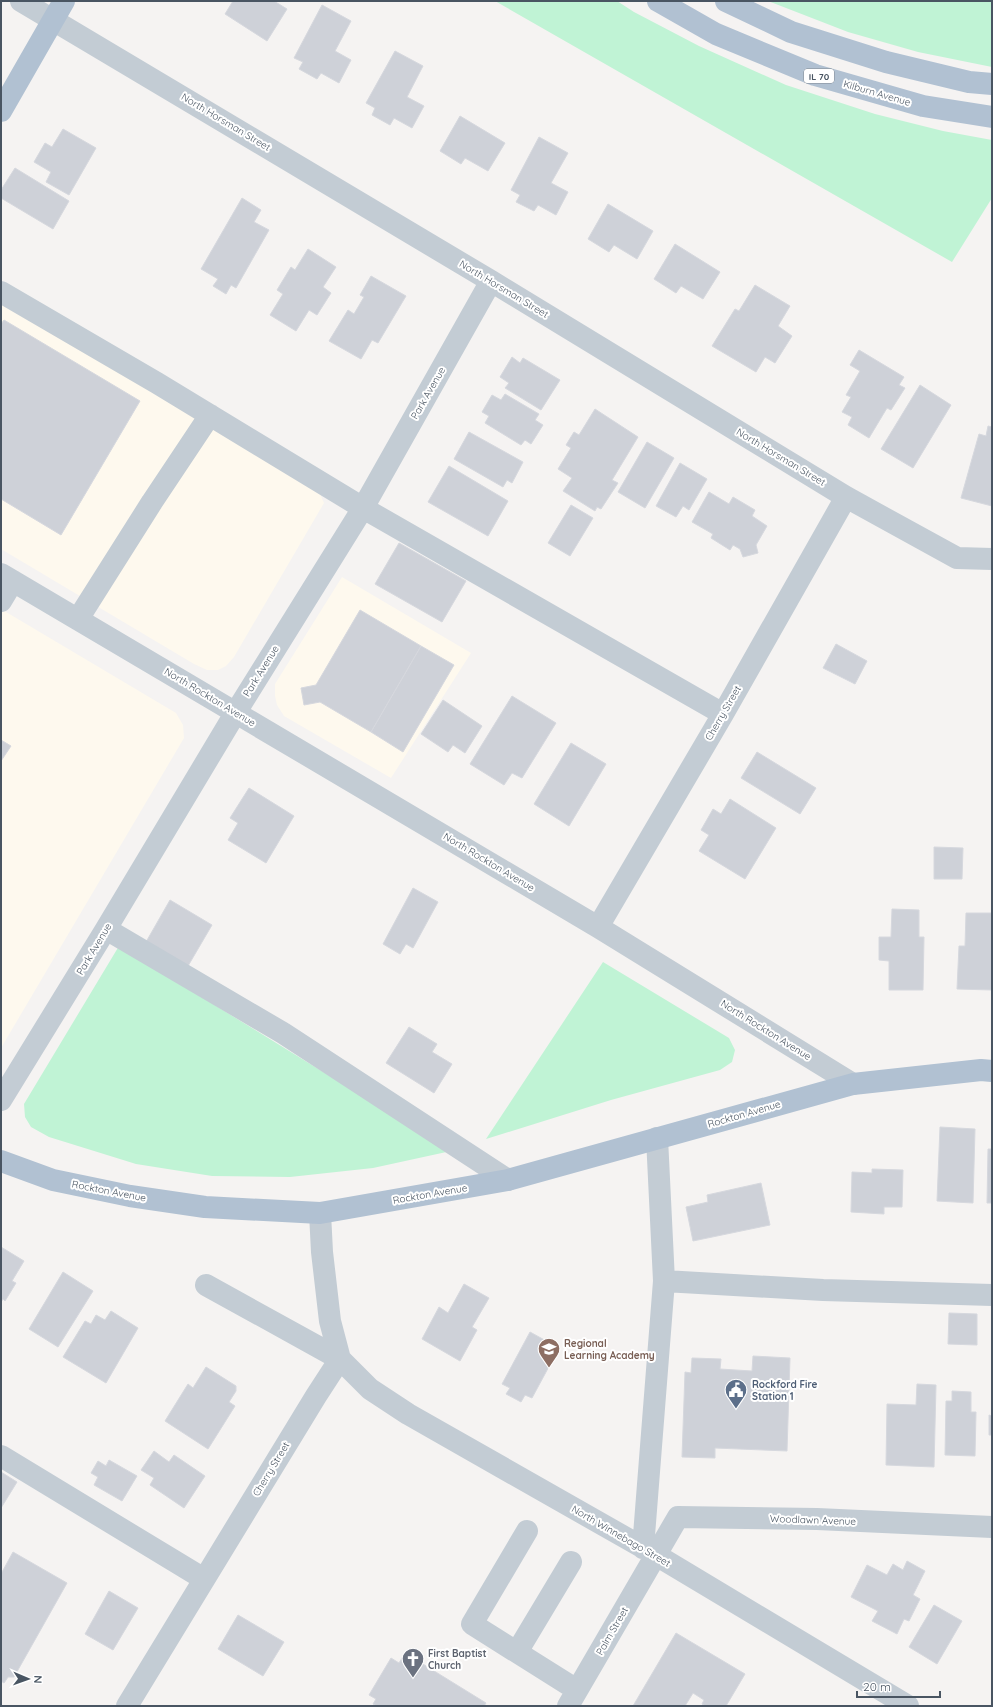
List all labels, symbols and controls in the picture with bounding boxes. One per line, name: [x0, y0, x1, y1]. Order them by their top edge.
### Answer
road number: IL 70: [804, 69, 834, 83]
street label: Kilburn Avenue: [842, 77, 913, 109]
street label: North Horsman Street: [179, 90, 273, 154]
street label: North Horsman Street: [457, 257, 551, 321]
street label: Park Avenue: [408, 364, 448, 421]
street label: North Horsman Street: [734, 425, 828, 489]
street label: Park Avenue: [240, 643, 282, 699]
street label: North Rockton Avenue: [162, 665, 258, 730]
street label: Cherry Street: [702, 683, 744, 743]
street label: North Rockton Avenue: [441, 830, 537, 895]
street label: Park Avenue: [73, 920, 115, 977]
street label: North Rockton Avenue: [718, 997, 814, 1063]
street label: Rockton Avenue: [706, 1097, 782, 1131]
street label: Rockton Avenue: [71, 1177, 148, 1205]
street label: Rockton Avenue: [392, 1181, 469, 1207]
school or university icon: Regional Learning Academy: [536, 1336, 562, 1369]
place label: Regional Learning Academy: [564, 1337, 655, 1362]
public building icon: Rockford Fire Station 1: [723, 1377, 749, 1410]
place label: Rockford Fire Station 1: [752, 1378, 818, 1403]
street label: Cherry Street: [250, 1439, 293, 1499]
street label: North Winnebago Street: [569, 1502, 673, 1570]
street label: Woodlawn Avenue: [770, 1512, 857, 1528]
street label: Palm Street: [593, 1604, 631, 1657]
church icon: First Baptist Church: [400, 1646, 426, 1679]
place label: First Baptist Church: [428, 1647, 487, 1672]
north arrow: [8, 1659, 48, 1699]
scale bar: [857, 1673, 940, 1699]
text: N: [31, 1675, 45, 1684]
text: 20 m: [863, 1679, 891, 1694]

